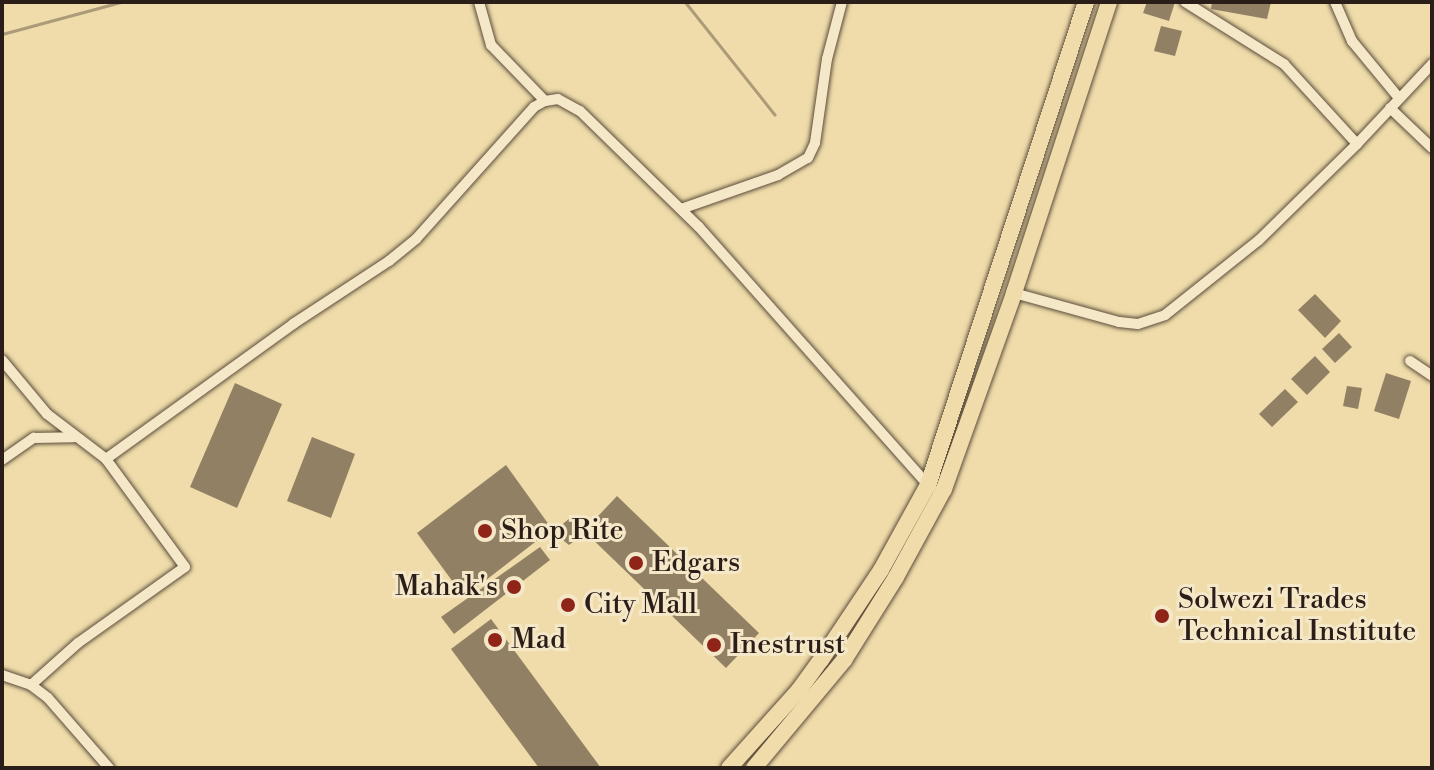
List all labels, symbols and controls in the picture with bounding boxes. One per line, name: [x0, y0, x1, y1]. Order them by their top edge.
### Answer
place label: Shop Rite: [501, 514, 624, 548]
marker: Shop Rite: [476, 522, 494, 540]
place label: Edgars: [652, 546, 740, 580]
marker: Edgars: [627, 554, 645, 572]
place label: Mahak's: [395, 570, 498, 604]
marker: Mahak's: [505, 578, 523, 596]
place label: Solwezi Trades Technical Institute: [1178, 583, 1417, 649]
place label: City Mall: [584, 588, 697, 622]
marker: City Mall: [559, 596, 577, 614]
marker: Solwezi Trades Technical Institute: [1153, 607, 1171, 625]
place label: Mad: [511, 623, 566, 657]
place label: Inestrust: [730, 628, 845, 662]
marker: Mad: [486, 631, 504, 649]
marker: Inestrust: [705, 636, 723, 654]

